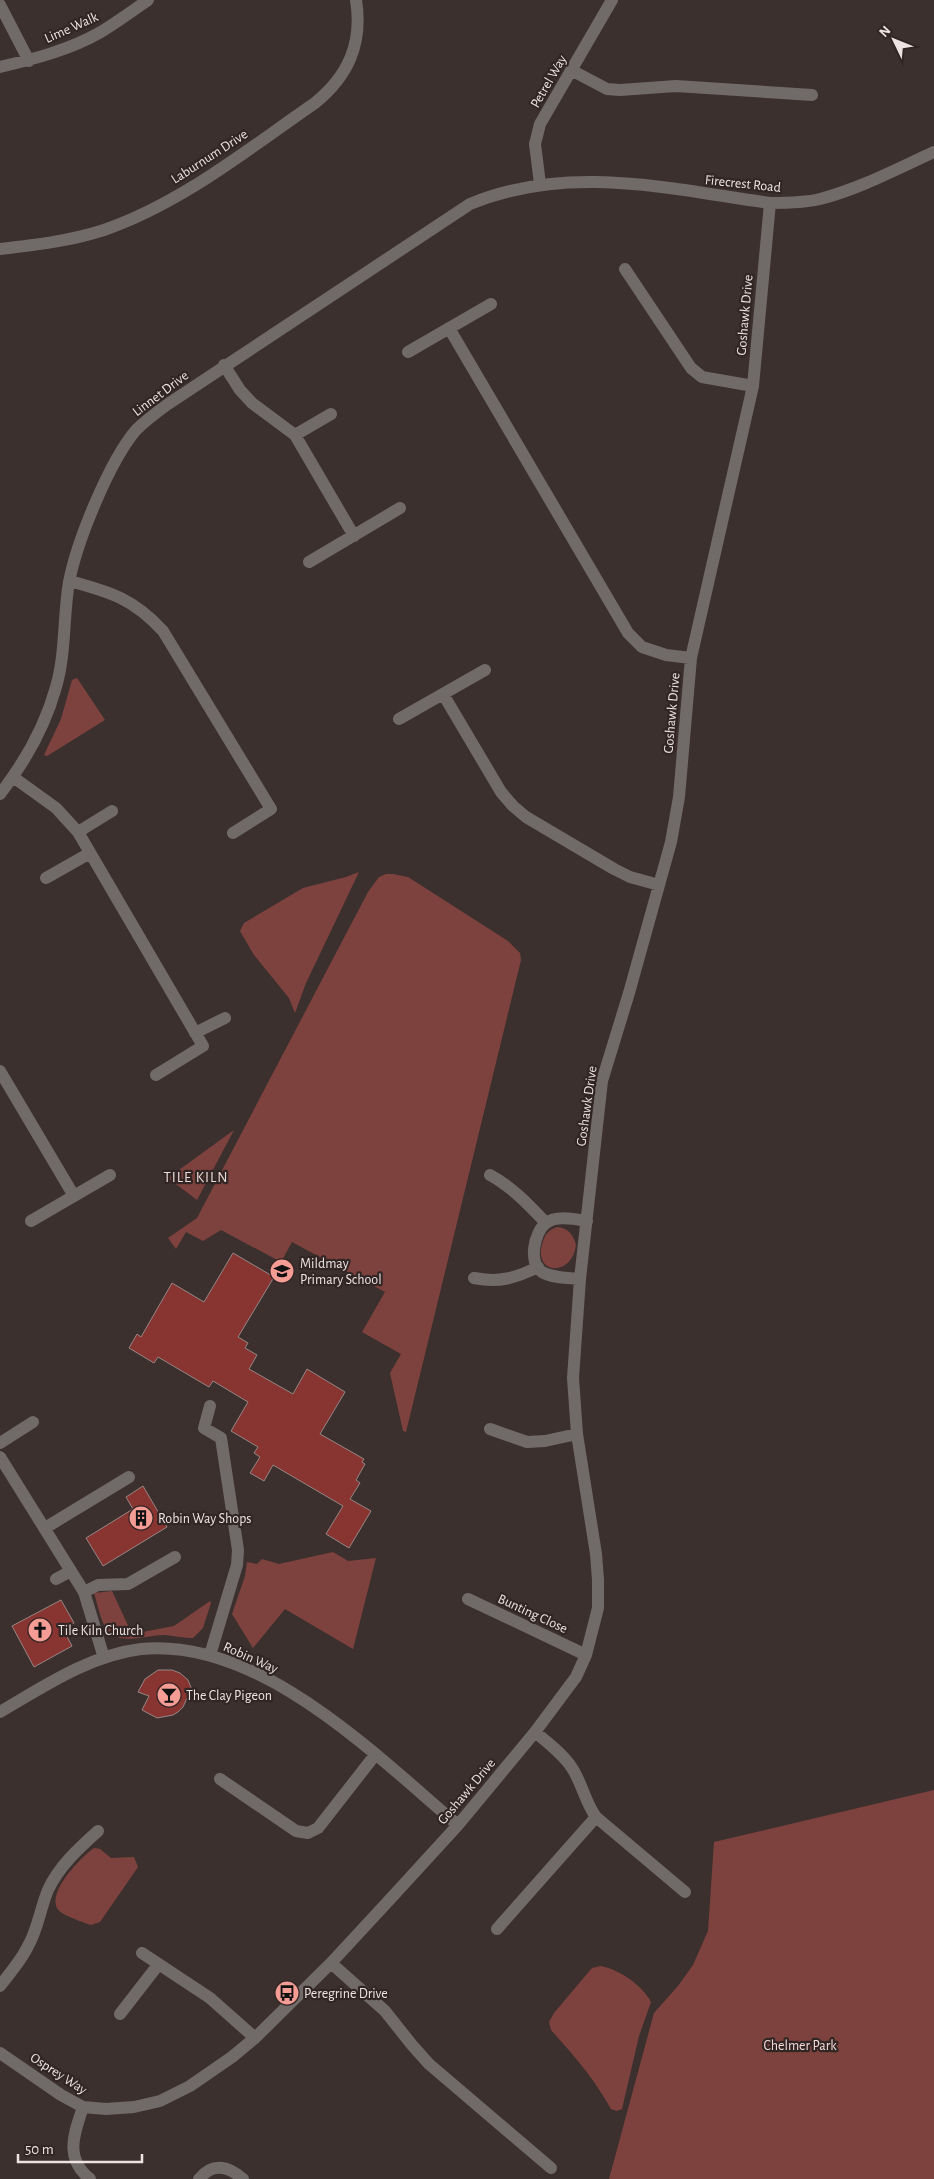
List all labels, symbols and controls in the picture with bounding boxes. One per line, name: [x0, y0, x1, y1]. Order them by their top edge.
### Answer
street label: Lime Walk: [42, 10, 101, 46]
north arrow: [869, 15, 919, 65]
text: N: [877, 23, 894, 40]
street label: Petrel Way: [528, 53, 570, 110]
street label: Laburnum Drive: [169, 127, 250, 187]
street label: Firecrest Road: [704, 173, 782, 195]
street label: Goshawk Drive: [734, 274, 755, 356]
street label: Linnet Drive: [130, 368, 191, 419]
street label: Goshawk Drive: [661, 672, 682, 754]
street label: Goshawk Drive: [574, 1065, 600, 1147]
district label: TILE KILN: [163, 1170, 229, 1185]
place label: Mildmay Primary School: [300, 1257, 382, 1287]
school or university icon: Mildmay Primary School: [269, 1258, 295, 1284]
building icon: Robin Way Shops: [128, 1505, 154, 1531]
place label: Robin Way Shops: [158, 1512, 252, 1526]
street label: Bunting Close: [496, 1592, 570, 1636]
church icon: Tile Kiln Church: [27, 1617, 53, 1643]
place label: Tile Kiln Church: [58, 1624, 143, 1638]
street label: Robin Way: [221, 1640, 280, 1676]
bar icon: The Clay Pigeon: [156, 1682, 182, 1708]
place label: The Clay Pigeon: [186, 1689, 272, 1703]
street label: Goshawk Drive: [435, 1756, 498, 1827]
bus stop icon: Peregrine Drive: [274, 1980, 300, 2006]
place label: Peregrine Drive: [304, 1987, 388, 2001]
park label: Chelmer Park: [763, 2039, 837, 2053]
street label: Osprey Way: [28, 2050, 89, 2097]
scale bar: [18, 2132, 141, 2164]
text: 50 m: [25, 2142, 54, 2157]

